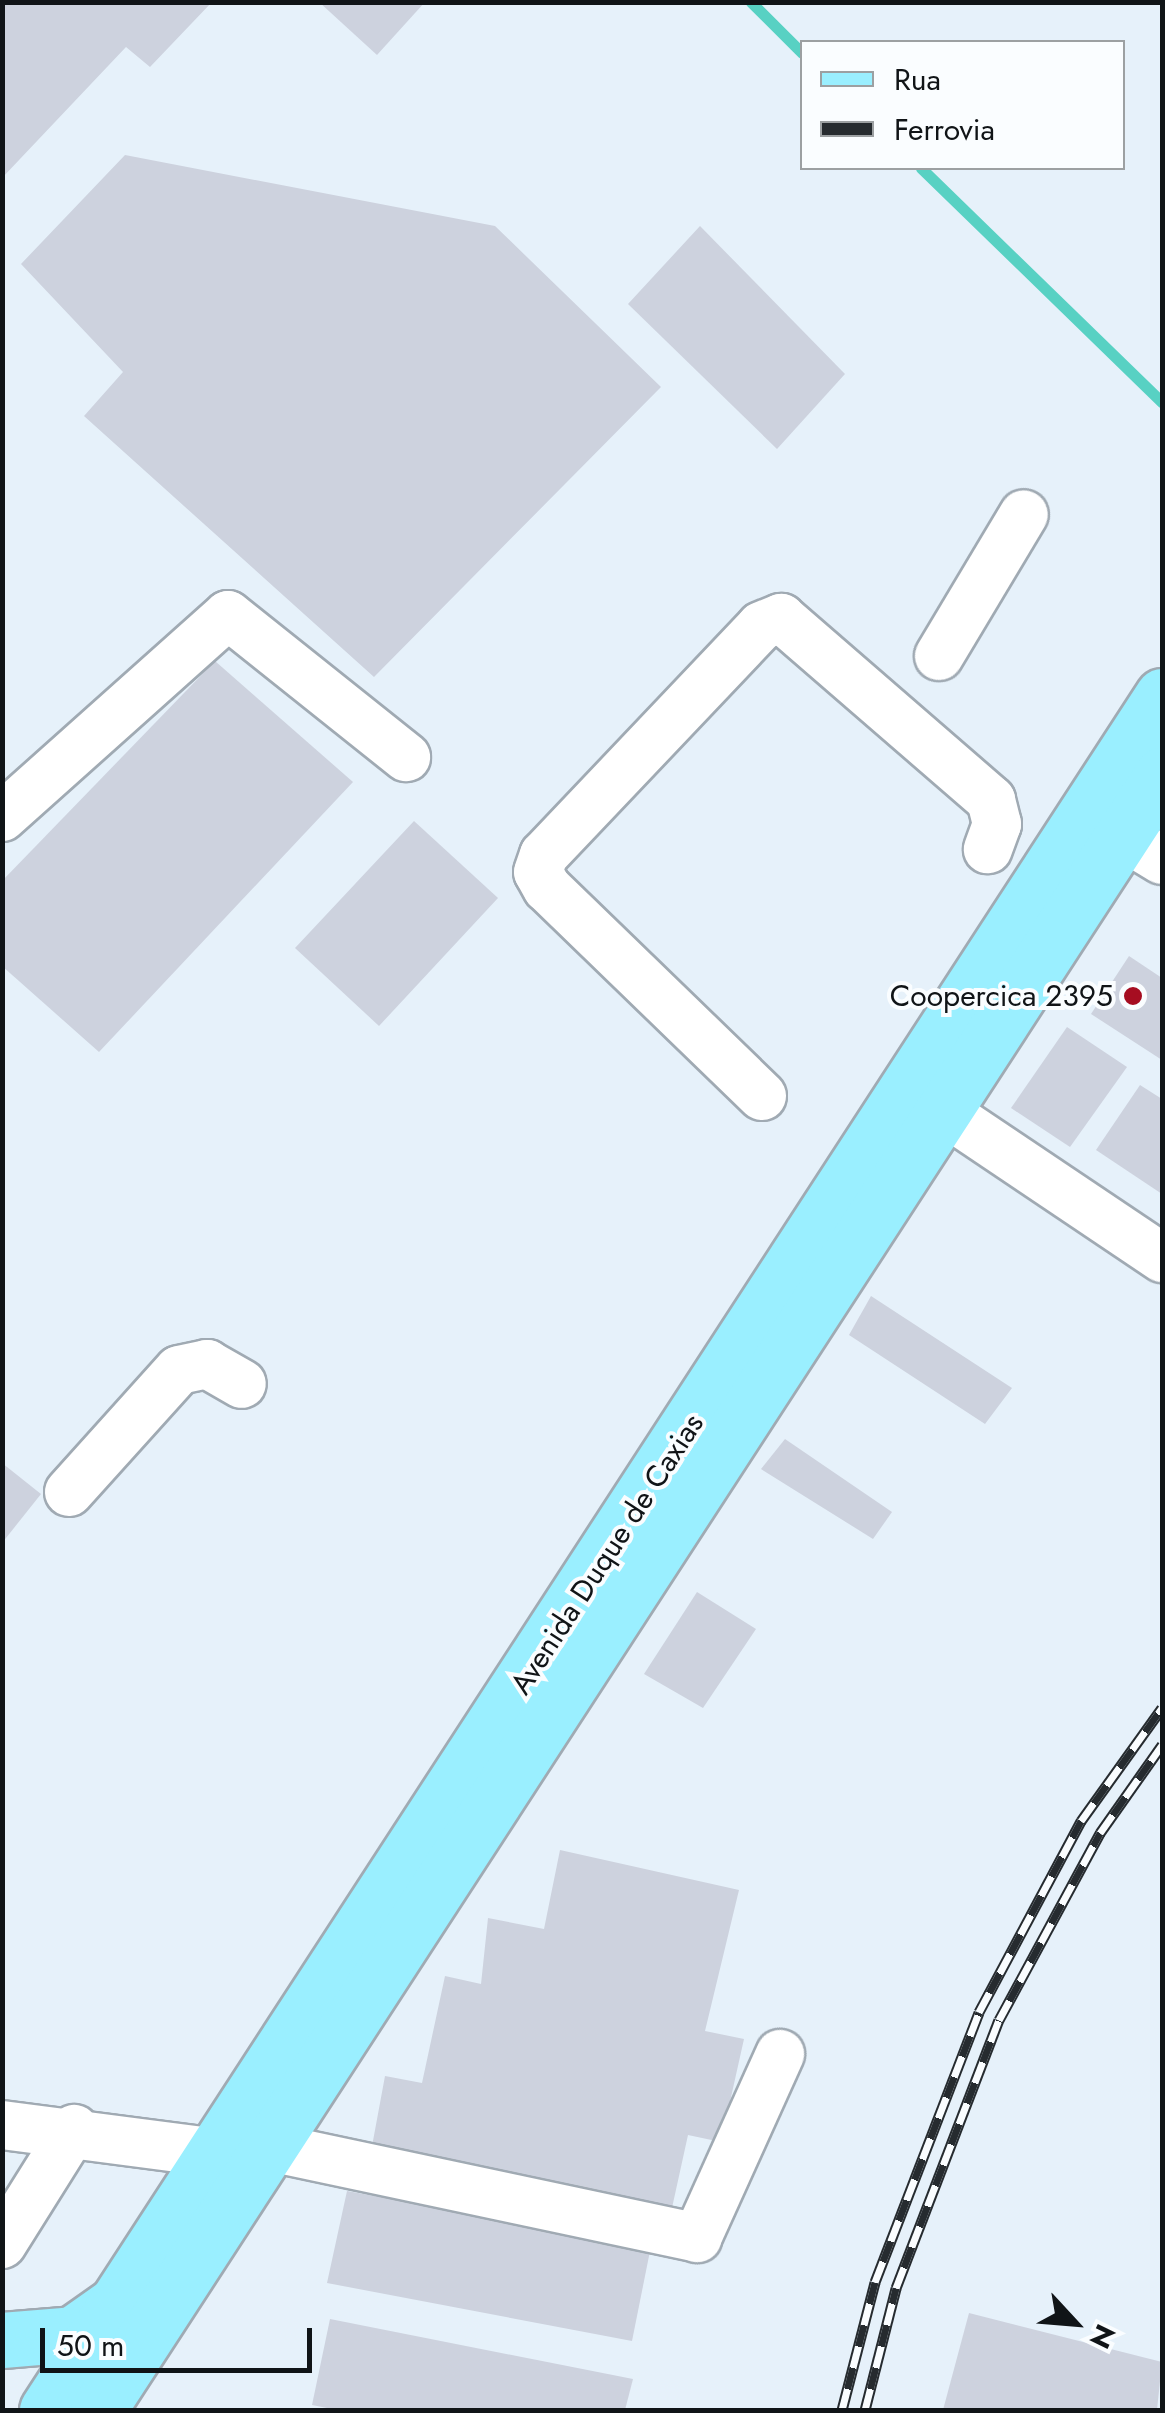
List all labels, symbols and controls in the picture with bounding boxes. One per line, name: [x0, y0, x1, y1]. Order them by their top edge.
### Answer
legend: [800, 40, 1125, 170]
text: Rua: [894, 58, 941, 101]
text: Ferrovia: [894, 108, 995, 151]
place label: Coopercica 2395: [890, 978, 1113, 1014]
marker: Coopercica 2395: [1122, 985, 1144, 1007]
street label: Avenida Duque de Caxias: [503, 1407, 711, 1701]
north arrow: [1025, 2273, 1125, 2373]
scale bar: [45, 2308, 318, 2370]
text: N: [1079, 2317, 1126, 2355]
text: 50 m: [57, 2324, 124, 2367]

